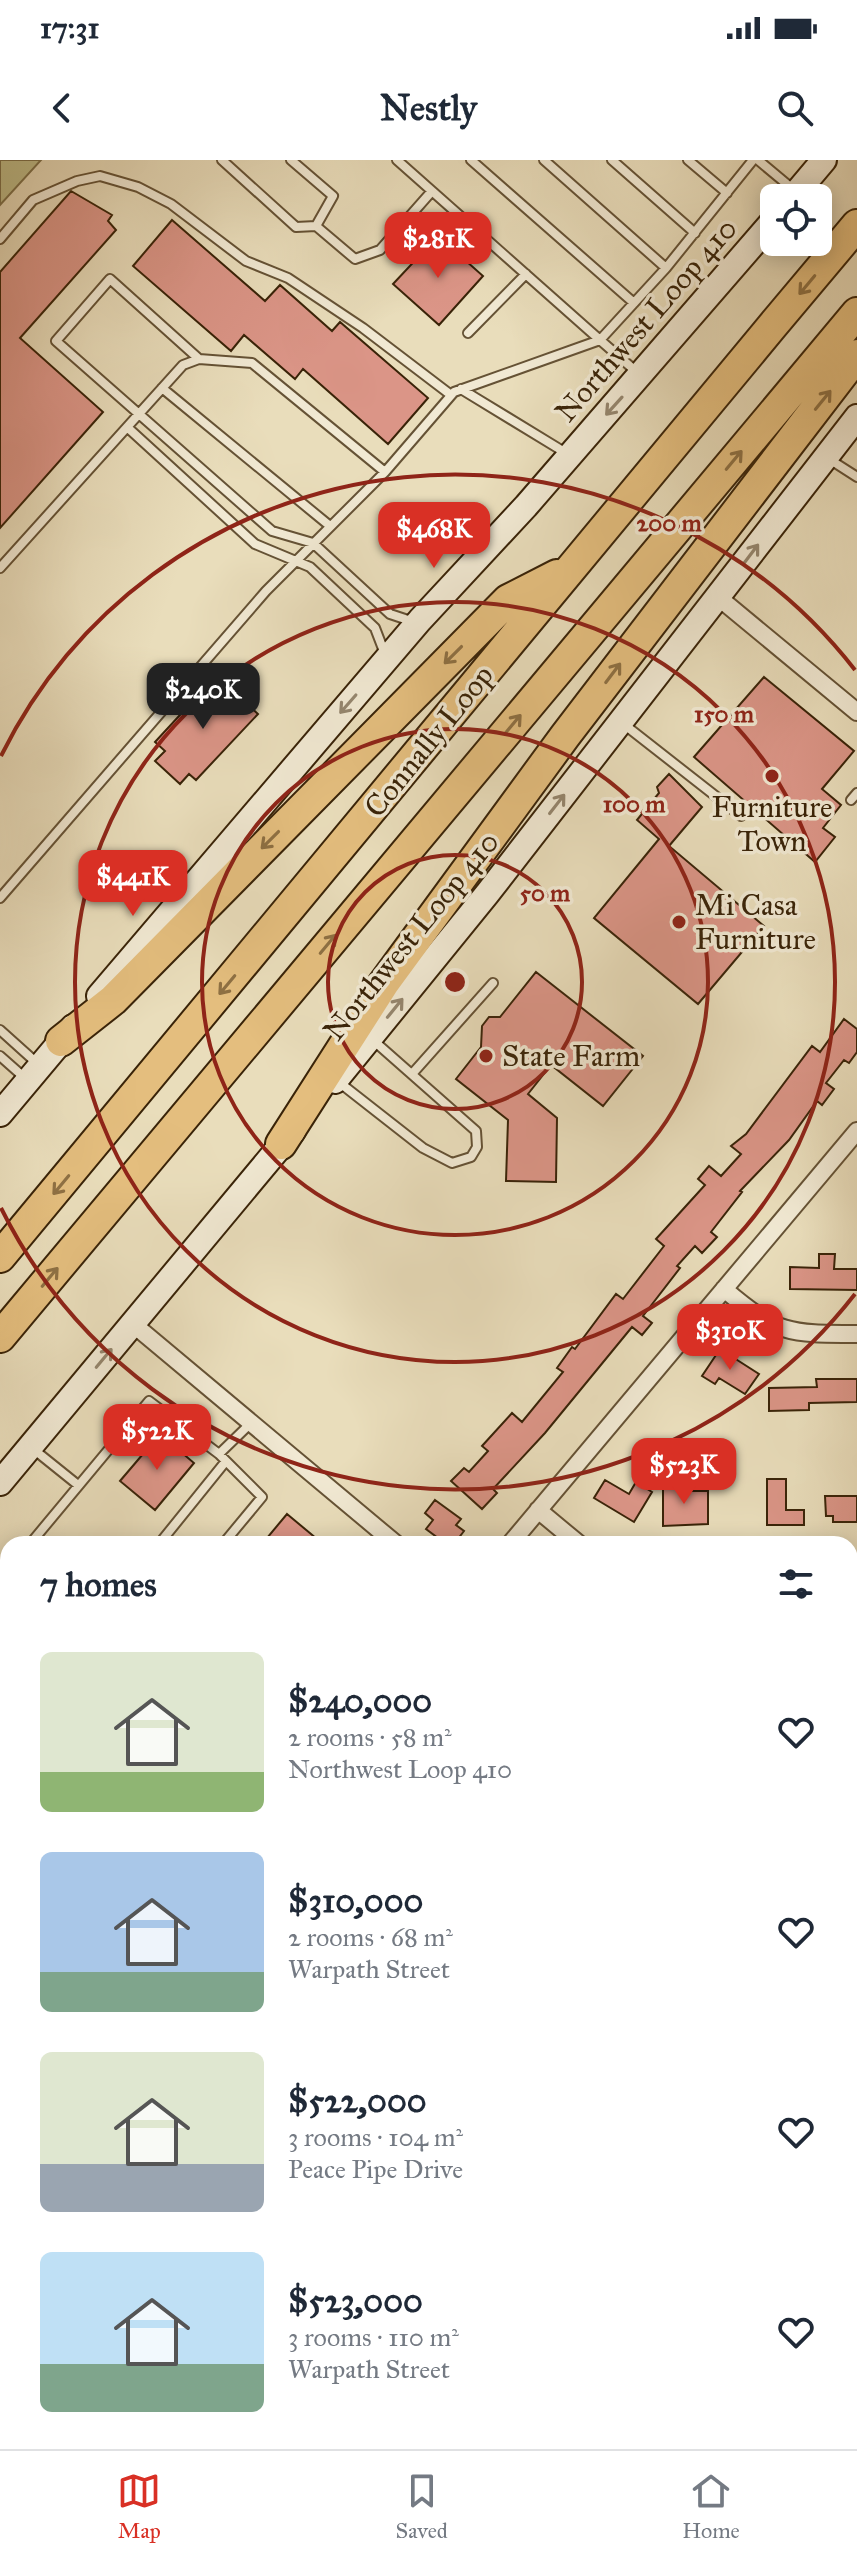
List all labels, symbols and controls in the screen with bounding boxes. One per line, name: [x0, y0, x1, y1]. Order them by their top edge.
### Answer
text: 17:31: [40, 10, 99, 46]
icon: back: [40, 86, 84, 130]
text: Nestly: [380, 86, 477, 130]
icon: search: [773, 86, 817, 130]
map controls: [760, 184, 832, 256]
button: locate: [760, 184, 832, 256]
street label: Northwest Loop 410: [548, 211, 744, 429]
pin: $281K: [382, 212, 494, 280]
text: $281K: [403, 222, 473, 254]
one-way arrow: [798, 274, 816, 294]
one-way arrow: [814, 390, 832, 411]
one-way arrow: [606, 396, 624, 416]
one-way arrow: [725, 450, 743, 471]
pin: $468K: [378, 502, 490, 570]
text: 200 m: [636, 508, 702, 538]
text: $468K: [396, 512, 472, 544]
one-way arrow: [742, 544, 759, 565]
one-way arrow: [444, 645, 463, 665]
street label: Connally Loop: [357, 658, 501, 824]
pin: $240K: [147, 663, 259, 731]
one-way arrow: [605, 663, 622, 684]
text: $240K: [165, 673, 241, 705]
one-way arrow: [339, 694, 357, 714]
text: 150 m: [694, 699, 755, 729]
one-way arrow: [504, 714, 522, 734]
marker: Furniture Town: [763, 767, 781, 785]
text: 100 m: [603, 789, 666, 819]
place label: Furniture Town: [712, 789, 833, 859]
one-way arrow: [549, 794, 566, 815]
street label: Northwest Loop 410: [316, 824, 506, 1048]
one-way arrow: [261, 830, 280, 850]
pin: $441K: [77, 850, 189, 918]
text: $441K: [96, 860, 170, 892]
text: 50 m: [520, 878, 571, 908]
place label: Mi Casa Furniture: [695, 887, 816, 957]
marker: Mi Casa Furniture: [670, 913, 688, 931]
one-way arrow: [319, 935, 337, 955]
centre of rings: [441, 968, 469, 996]
one-way arrow: [218, 974, 236, 995]
one-way arrow: [386, 998, 404, 1018]
place label: State Farm: [502, 1038, 640, 1074]
marker: State Farm: [477, 1047, 495, 1065]
one-way arrow: [52, 1174, 70, 1194]
one-way arrow: [41, 1267, 59, 1288]
pin: $310K: [674, 1304, 786, 1372]
text: $310K: [695, 1314, 765, 1346]
one-way arrow: [95, 1349, 113, 1369]
pin: $522K: [101, 1404, 213, 1472]
text: $522K: [121, 1414, 193, 1446]
pin: $523K: [628, 1438, 740, 1506]
text: $523K: [649, 1448, 719, 1480]
icon: filters: [774, 1562, 818, 1606]
text: 7 homes: [40, 1564, 157, 1605]
text: $240,000: [288, 1680, 432, 1721]
icon: home: [104, 1684, 200, 1780]
icon: heart: [774, 1710, 818, 1754]
text: 2 rooms · 58 m²: [288, 1721, 452, 1753]
text: Northwest Loop 410: [288, 1753, 512, 1785]
text: $310,000: [288, 1880, 423, 1921]
icon: home: [104, 1884, 200, 1980]
icon: heart: [774, 1910, 818, 1954]
text: 2 rooms · 68 m²: [288, 1921, 453, 1953]
text: Warpath Street: [288, 1953, 450, 1985]
text: $522,000: [288, 2080, 427, 2121]
icon: home: [104, 2084, 200, 2180]
icon: heart: [774, 2110, 818, 2154]
text: 3 rooms · 104 m²: [288, 2121, 463, 2153]
text: Peace Pipe Drive: [288, 2153, 463, 2185]
text: $523,000: [288, 2280, 423, 2321]
icon: home: [104, 2284, 200, 2380]
icon: heart: [774, 2310, 818, 2354]
text: 3 rooms · 110 m²: [288, 2321, 459, 2353]
text: Warpath Street: [288, 2353, 450, 2385]
tab: Map: [117, 2469, 161, 2544]
tab: Saved: [396, 2469, 448, 2544]
tab: Home: [682, 2469, 740, 2544]

